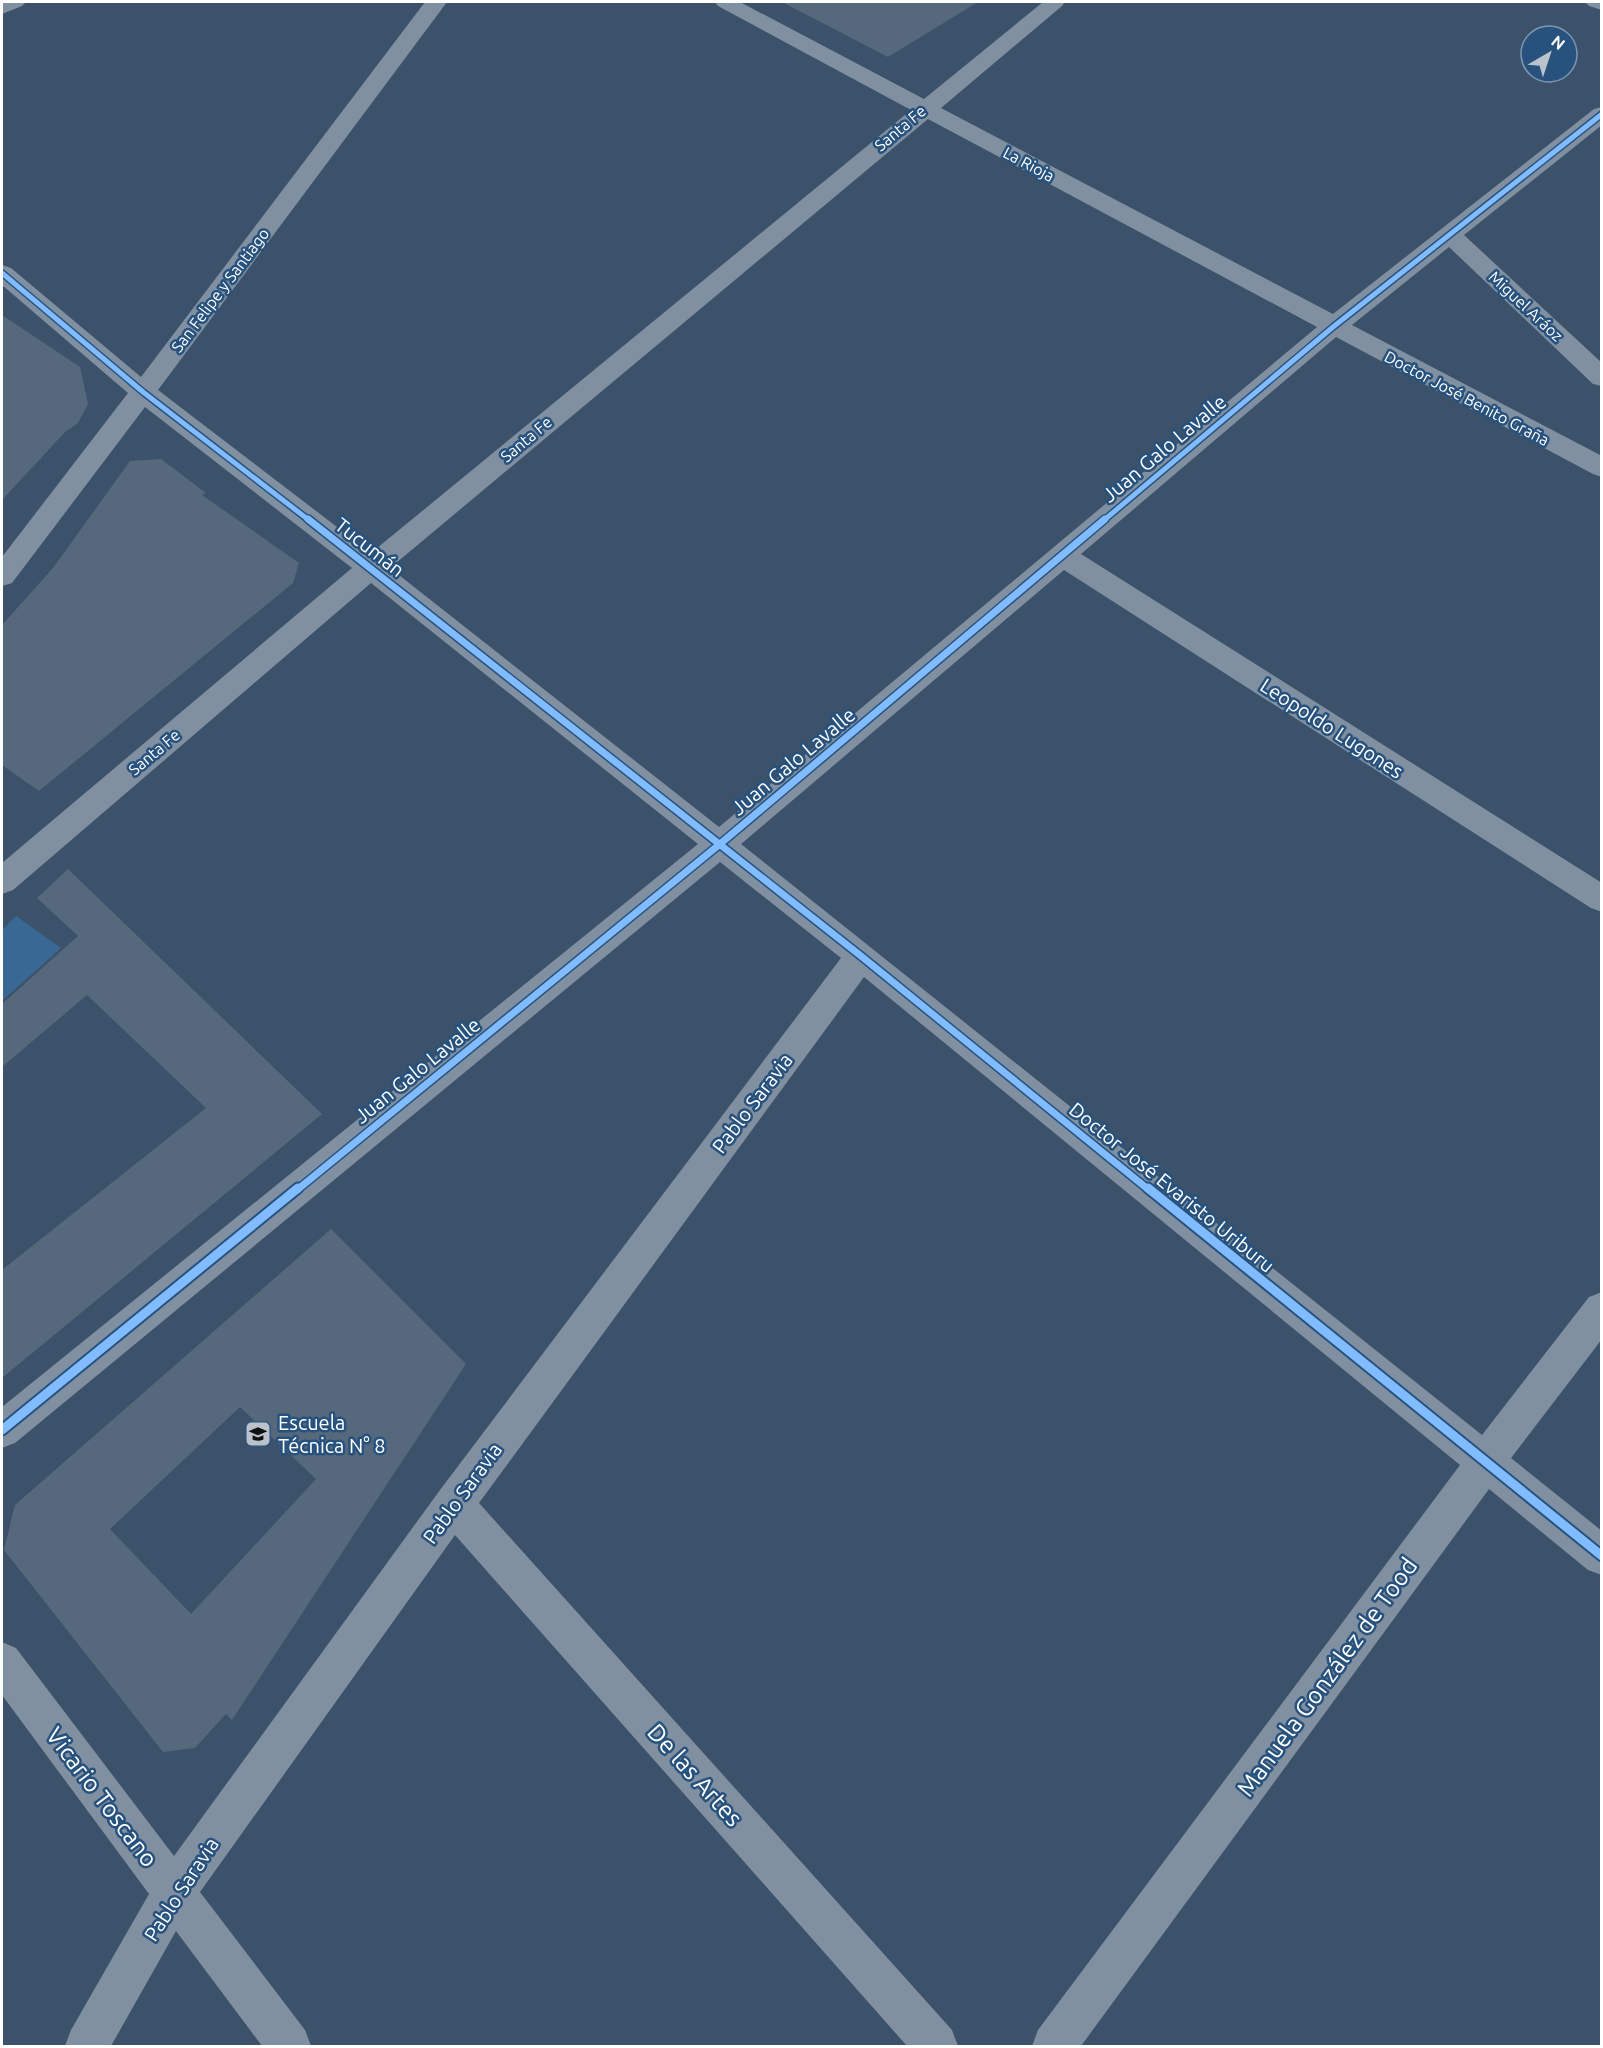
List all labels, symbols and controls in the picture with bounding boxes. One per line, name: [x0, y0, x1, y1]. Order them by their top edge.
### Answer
north arrow: [1519, 24, 1579, 84]
text: N: [1548, 32, 1569, 53]
street label: Santa Fe: [871, 101, 929, 155]
street label: La Rioja: [1000, 143, 1058, 185]
street label: San Felipe y Santiago: [167, 224, 273, 356]
street label: Miguel Aráoz: [1485, 267, 1567, 345]
street label: Doctor José Benito Graña: [1382, 347, 1552, 449]
street label: Juan Galo Lavalle: [1097, 389, 1231, 507]
street label: Santa Fe: [497, 412, 555, 466]
street label: Tucumán: [331, 513, 409, 581]
street label: Leopoldo Lugones: [1256, 673, 1408, 783]
street label: Juan Galo Lavalle: [726, 702, 860, 820]
street label: Santa Fe: [125, 725, 183, 779]
street label: Juan Galo Lavalle: [350, 1012, 484, 1128]
street label: Pablo Saravia: [707, 1049, 797, 1157]
street label: Doctor José Evaristo Uriburu: [1065, 1097, 1279, 1277]
place label: Escuela Técnica N° 8: [278, 1411, 385, 1457]
school or university icon: Escuela Técnica N° 8: [243, 1419, 273, 1449]
street label: Pablo Saravia: [418, 1438, 506, 1548]
street label: Manuela González de Tood: [1231, 1552, 1423, 1802]
street label: De las Artes: [642, 1718, 748, 1832]
street label: Vicario Toscano: [41, 1722, 163, 1872]
street label: Pablo Saravia: [139, 1833, 223, 1945]

